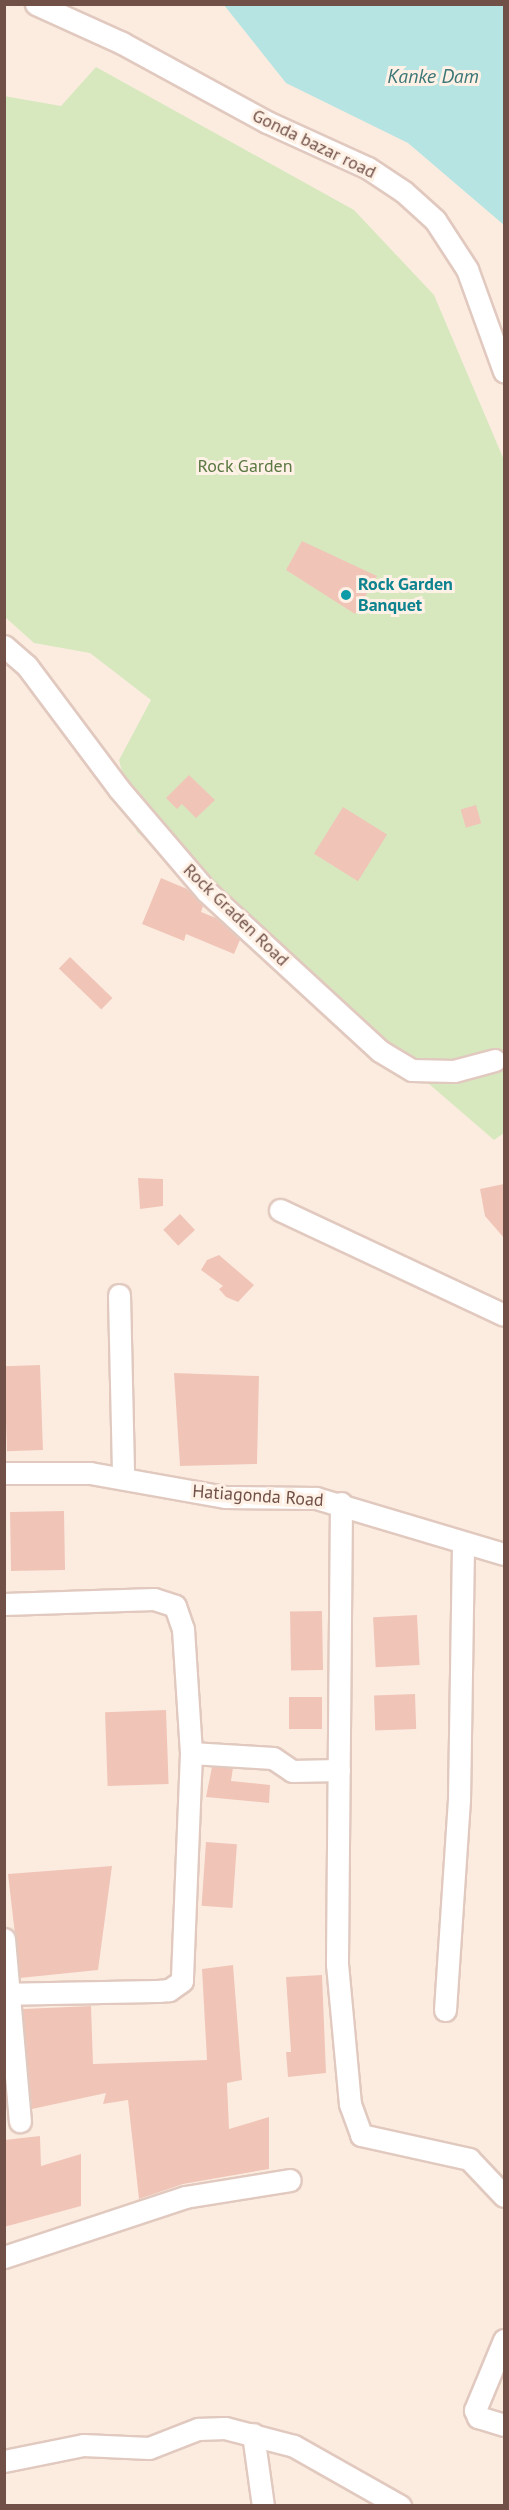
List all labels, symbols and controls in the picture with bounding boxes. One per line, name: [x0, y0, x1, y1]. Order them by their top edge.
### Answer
water label: Kanke Dam: [387, 64, 479, 88]
street label: Gonda bazar road: [249, 105, 379, 183]
park label: Rock Garden: [197, 455, 293, 477]
place label: Rock Garden Banquet: [358, 574, 454, 616]
marker: Rock Garden Banquet: [339, 588, 353, 602]
street label: Rock Graden Road: [179, 859, 293, 971]
street label: Hatiagonda Road: [192, 1481, 324, 1511]

